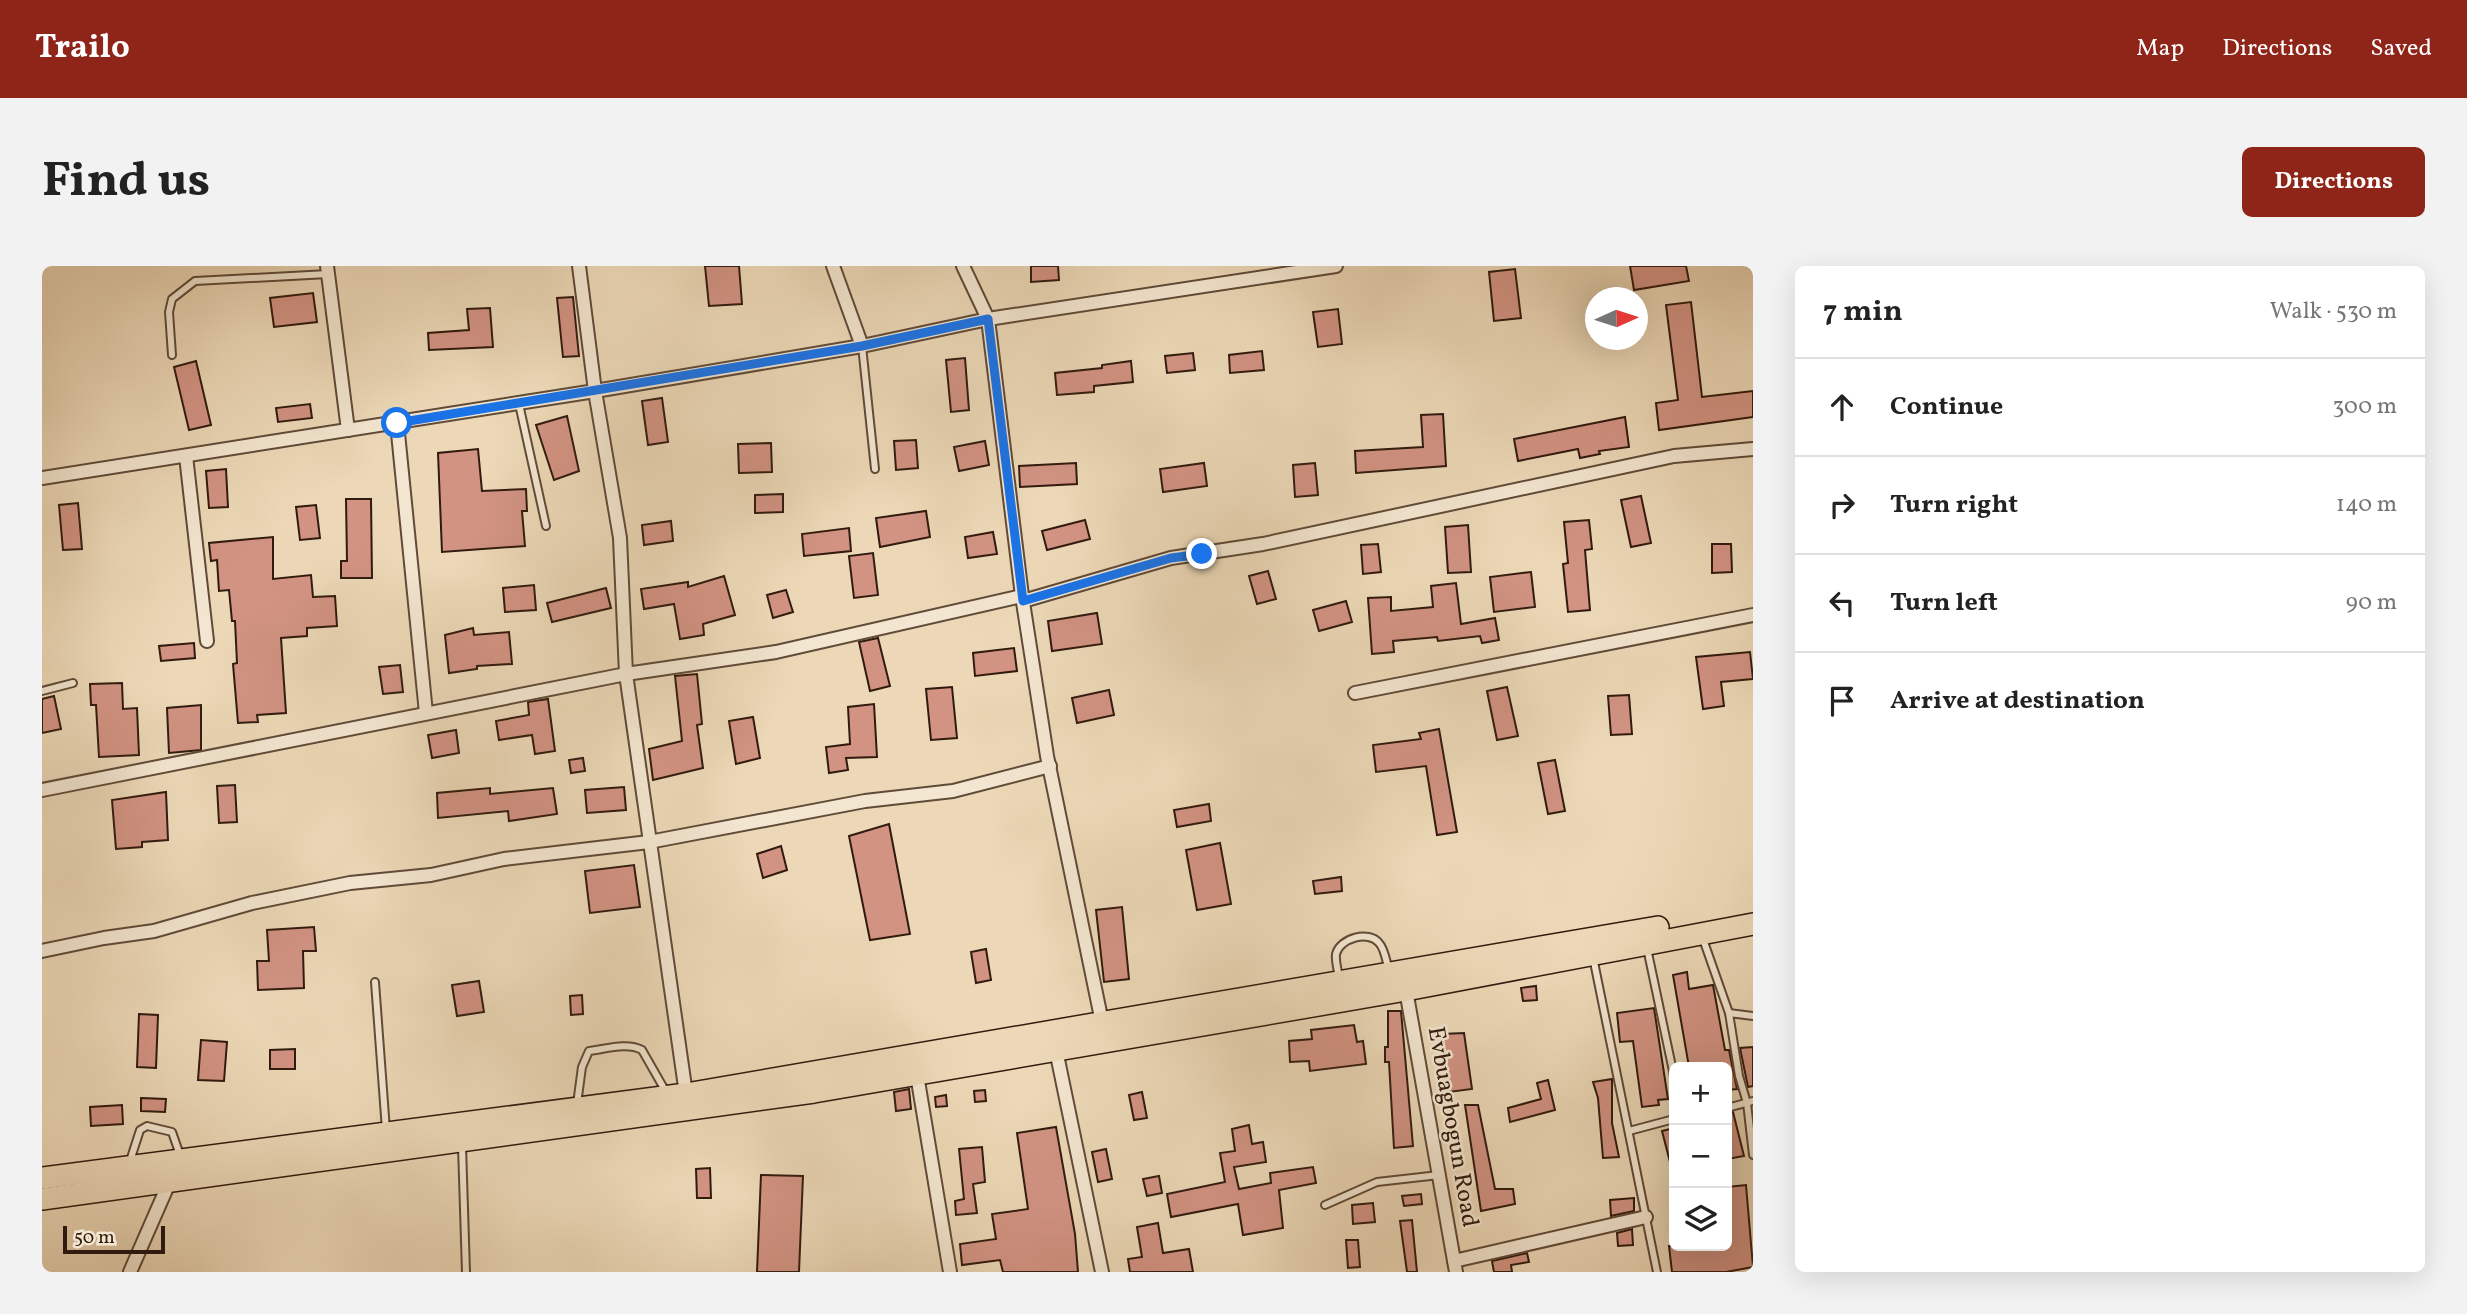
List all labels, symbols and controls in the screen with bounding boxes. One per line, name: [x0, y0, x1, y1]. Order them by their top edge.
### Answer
text: Trailo: [35, 26, 130, 72]
text: Map: [2136, 32, 2184, 66]
text: Directions: [2222, 32, 2332, 66]
text: Saved: [2370, 32, 2432, 66]
button: Directions: [2242, 147, 2425, 217]
text: Find us: [42, 148, 210, 217]
north arrow: [1585, 287, 1648, 350]
text: 7 min: [1823, 291, 1903, 333]
text: Walk · 530 m: [2270, 296, 2397, 328]
icon: ahead: [1823, 388, 1861, 426]
text: Continue: [1890, 389, 2003, 425]
text: 300 m: [2333, 391, 2397, 423]
route start: [381, 407, 412, 438]
icon: right: [1823, 486, 1861, 524]
text: Turn right: [1890, 487, 2018, 523]
text: 140 m: [2336, 489, 2397, 521]
route end: [1186, 538, 1217, 569]
icon: left: [1823, 584, 1861, 622]
text: Turn left: [1890, 585, 1998, 621]
text: 90 m: [2346, 587, 2397, 619]
icon: arrive: [1823, 682, 1861, 720]
text: Arrive at destination: [1890, 683, 2145, 719]
street label: Evbuagbogun Road: [1418, 1024, 1486, 1230]
map controls: [1669, 1062, 1732, 1251]
button: +: [1669, 1062, 1732, 1125]
button: −: [1669, 1125, 1732, 1188]
button: layers: [1669, 1188, 1732, 1251]
scale bar: [63, 1223, 164, 1255]
text: 50 m: [74, 1225, 115, 1251]

